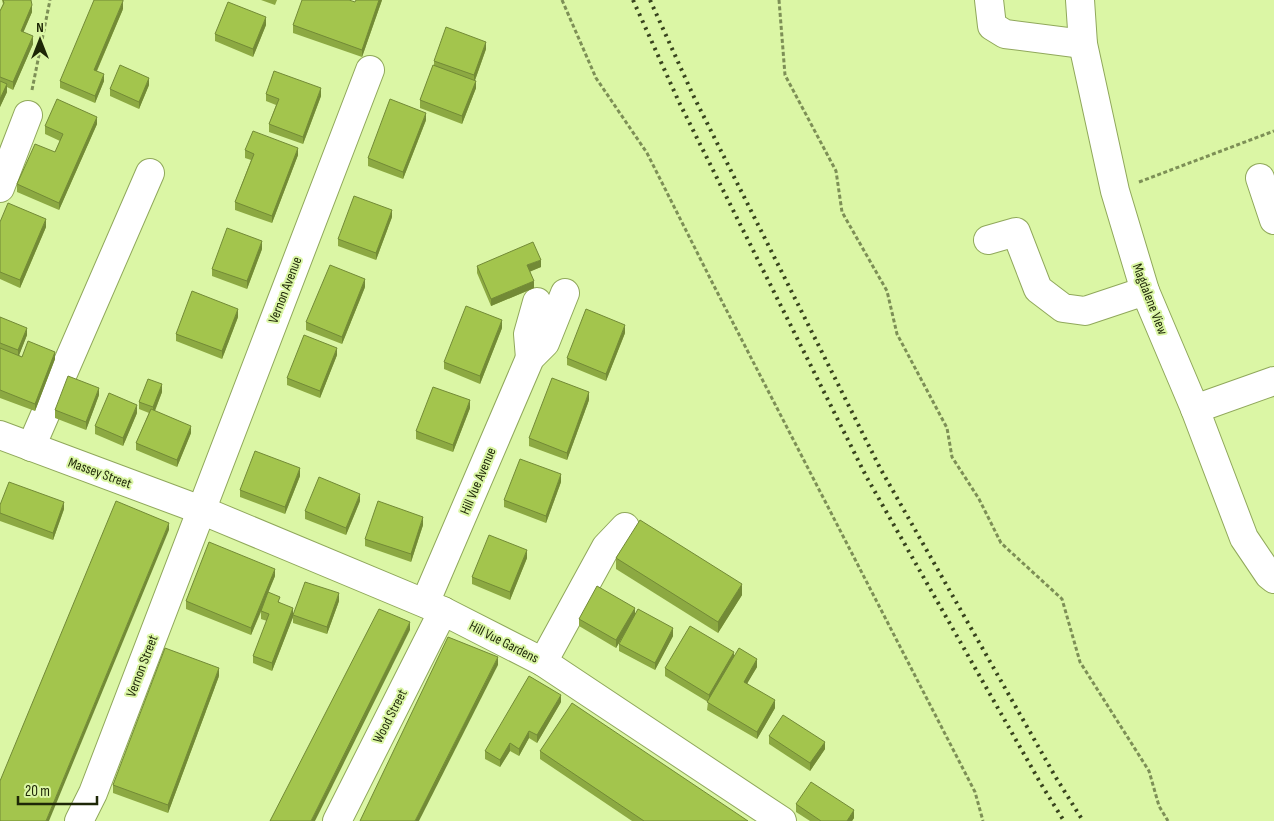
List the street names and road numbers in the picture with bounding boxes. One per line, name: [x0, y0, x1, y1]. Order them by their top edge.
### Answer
street label: Vernon Avenue: [265, 254, 305, 326]
street label: Magdalene View: [1129, 261, 1171, 337]
street label: Hill Vue Avenue: [456, 445, 500, 517]
street label: Massey Street: [66, 454, 134, 492]
street label: Hill Vue Gardens: [466, 617, 542, 667]
street label: Vernon Street: [122, 633, 162, 699]
street label: Wood Street: [369, 686, 411, 746]

